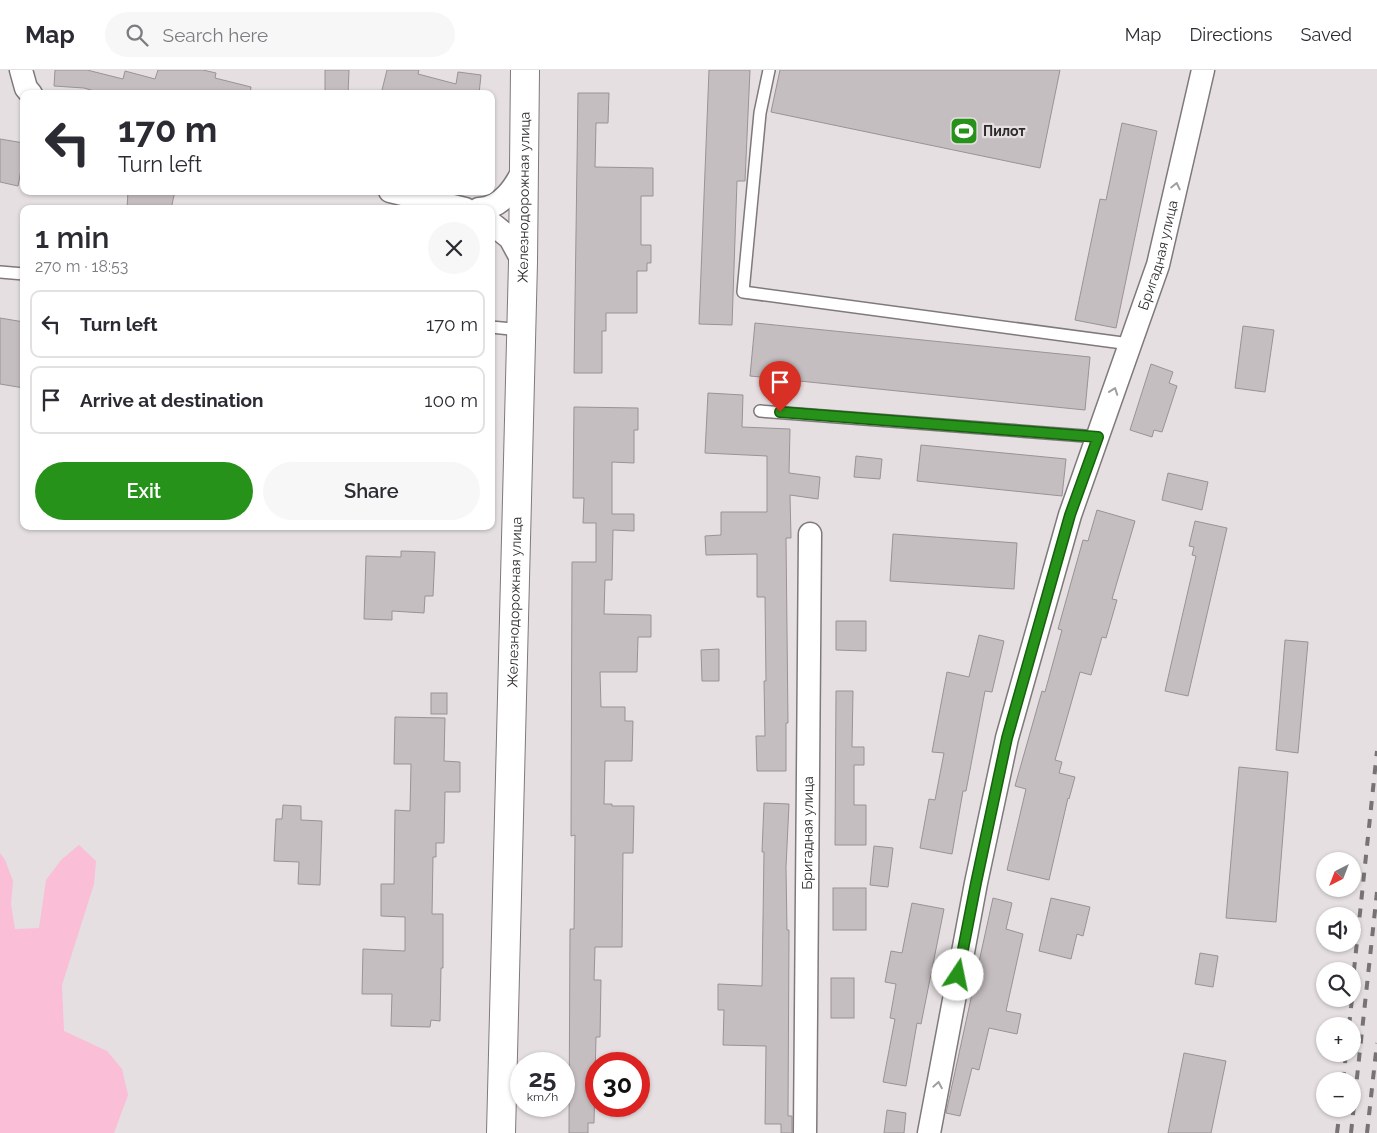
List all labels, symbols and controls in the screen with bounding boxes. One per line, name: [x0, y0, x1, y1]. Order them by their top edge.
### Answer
search box: [105, 12, 455, 57]
text: Map: [25, 20, 75, 49]
icon: search: [123, 21, 151, 49]
text: Search here: [163, 24, 268, 46]
text: Map: [1125, 24, 1161, 45]
text: Directions: [1189, 24, 1273, 45]
text: Saved: [1301, 24, 1352, 45]
text: 170 m: [118, 109, 217, 150]
icon: left: [35, 110, 100, 175]
street label: Железнодорожная улица: [514, 112, 533, 283]
sports icon: Пилот: [949, 116, 979, 146]
place label: Пилот: [983, 123, 1026, 139]
text: Turn left: [118, 151, 202, 177]
one-way arrow: [1170, 181, 1181, 190]
street label: Бригадная улица: [1135, 199, 1181, 312]
text: 1 min: [35, 220, 110, 255]
button: close: [428, 222, 480, 274]
text: 270 m · 18:53: [35, 257, 128, 276]
icon: left: [37, 310, 65, 338]
text: Turn left: [80, 313, 157, 335]
text: 170 m: [426, 313, 478, 335]
pin: [759, 361, 801, 412]
icon: arrive: [766, 368, 794, 396]
icon: arrive: [37, 386, 65, 414]
one-way arrow: [1108, 387, 1118, 396]
text: Arrive at destination: [80, 389, 264, 411]
text: 100 m: [424, 389, 478, 411]
button: Exit: [35, 462, 253, 520]
button: Share: [263, 462, 480, 520]
street label: Железнодорожная улица: [504, 516, 525, 688]
street label: Бригадная улица: [799, 776, 816, 890]
north arrow: [1316, 852, 1361, 898]
map controls: [1316, 852, 1361, 1117]
button: sound: [1316, 907, 1361, 952]
position arrow: [931, 948, 983, 1000]
button: search: [1316, 962, 1361, 1007]
button: +: [1316, 1017, 1361, 1062]
speed limit sign: 30: [585, 1052, 650, 1117]
text: 25: [529, 1063, 556, 1093]
button: −: [1316, 1072, 1361, 1117]
one-way arrow: [932, 1081, 942, 1089]
text: km/h: [527, 1090, 558, 1104]

